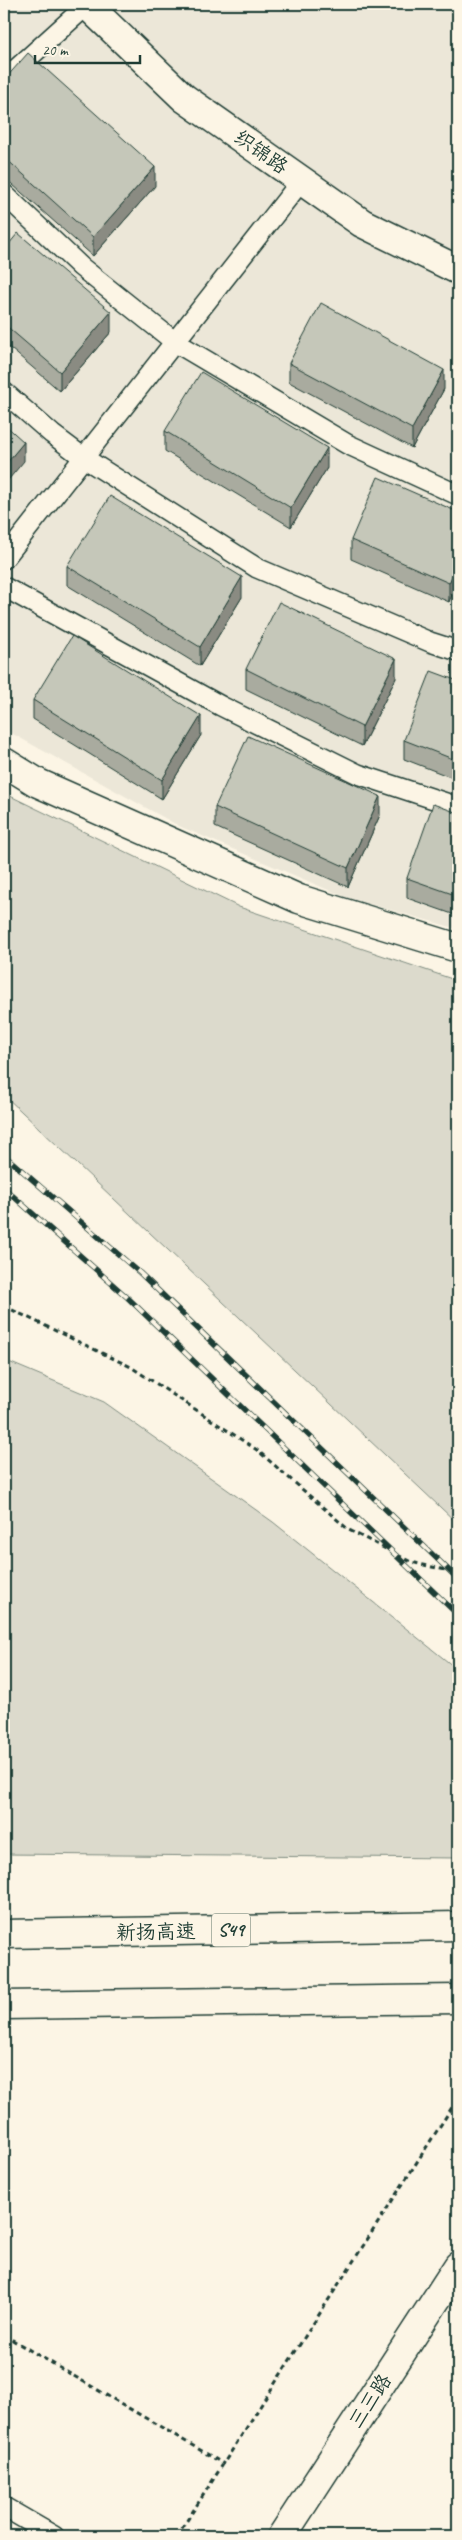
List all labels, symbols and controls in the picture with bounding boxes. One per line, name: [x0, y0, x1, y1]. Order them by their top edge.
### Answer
scale bar: [35, 32, 140, 64]
text: 20 m: [42, 41, 69, 60]
street label: 织锦路: [229, 125, 294, 180]
road number: S49: [212, 1914, 250, 1946]
street label: 新扬高速: [116, 1919, 196, 1945]
street label: 三三路: [343, 2368, 397, 2433]

